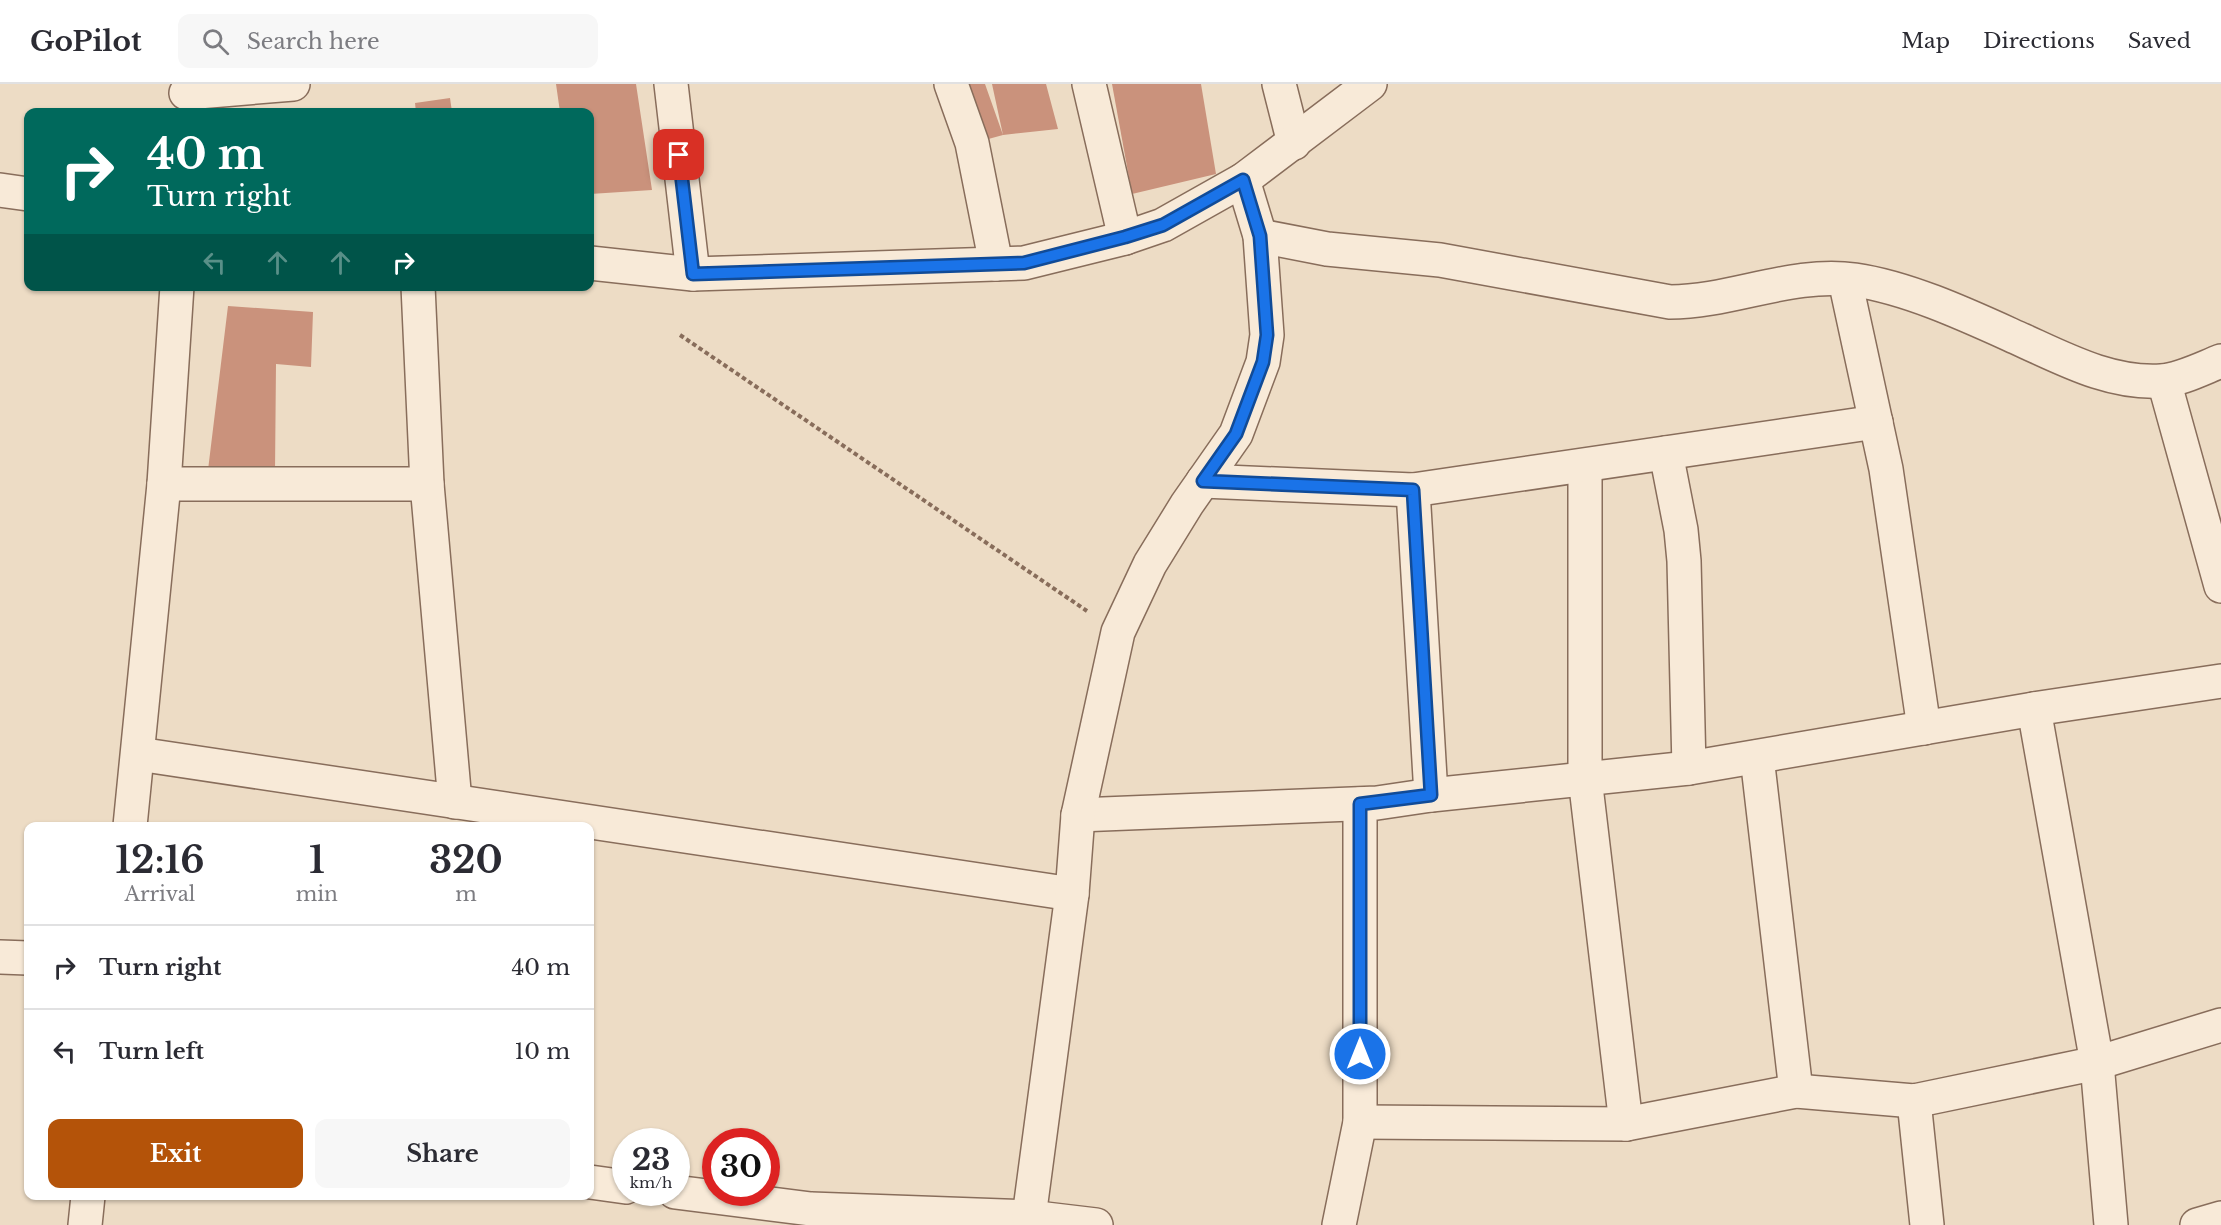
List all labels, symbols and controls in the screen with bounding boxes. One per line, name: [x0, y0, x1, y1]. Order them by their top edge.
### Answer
search box: [178, 14, 598, 68]
text: GoPilot: [30, 24, 142, 59]
icon: search: [199, 25, 232, 58]
text: Search here: [247, 28, 380, 55]
text: Map: [1901, 28, 1950, 54]
text: Directions: [1983, 28, 2095, 54]
text: Saved: [2128, 28, 2191, 54]
text: 40 m: [147, 128, 264, 180]
pin: [653, 129, 704, 180]
icon: right: [48, 132, 126, 210]
icon: arrive: [662, 138, 695, 171]
text: Turn right: [147, 180, 291, 213]
icon: left: [198, 246, 231, 279]
icon: ahead: [261, 246, 294, 279]
icon: ahead: [324, 246, 357, 279]
icon: right: [387, 246, 420, 279]
text: 12:16: [115, 838, 205, 883]
text: 1: [309, 838, 325, 883]
text: 320: [429, 838, 503, 883]
text: Arrival: [125, 882, 195, 906]
text: min: [296, 882, 338, 906]
text: m: [455, 882, 477, 906]
icon: right: [48, 951, 81, 984]
text: Turn right: [99, 954, 221, 981]
text: 40 m: [512, 954, 570, 981]
position arrow: [1328, 1022, 1392, 1086]
icon: left: [48, 1035, 81, 1068]
text: Turn left: [99, 1038, 204, 1065]
text: 10 m: [515, 1038, 570, 1065]
button: Exit: [48, 1119, 303, 1188]
button: Share: [315, 1119, 570, 1188]
speed limit sign: 30: [702, 1128, 780, 1206]
text: 23: [632, 1141, 670, 1178]
text: km/h: [630, 1173, 672, 1192]

